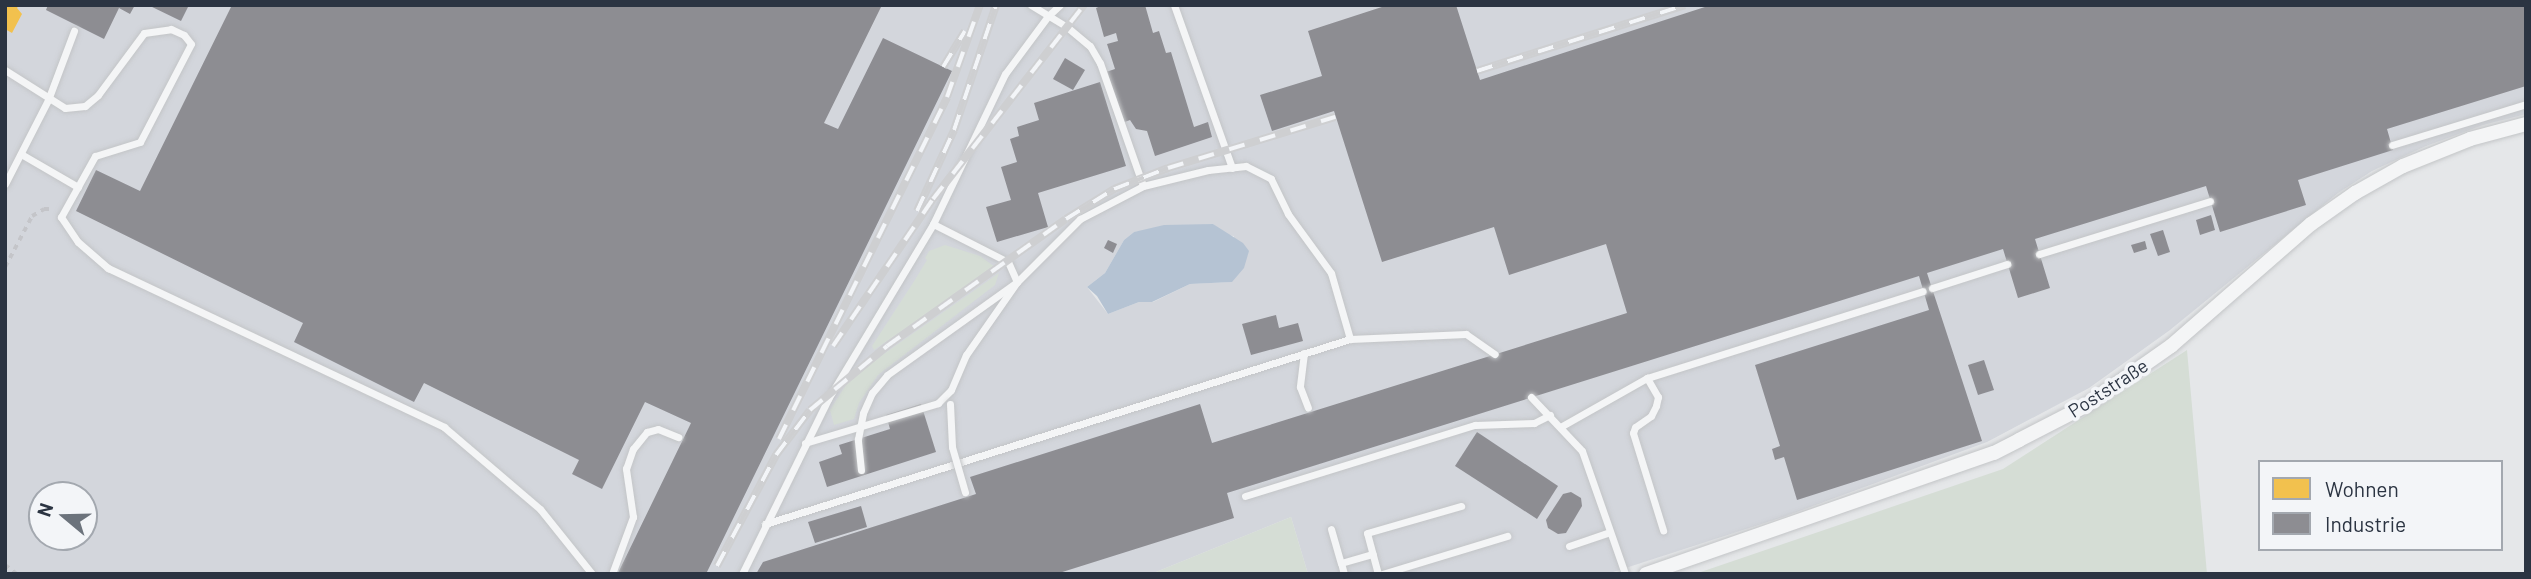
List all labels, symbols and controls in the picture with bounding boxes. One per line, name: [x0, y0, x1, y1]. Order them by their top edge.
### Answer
street label: Poststraße: [2064, 354, 2152, 422]
legend: [2258, 460, 2503, 551]
text: Wohnen: [2325, 476, 2399, 501]
north arrow: [28, 481, 98, 551]
text: N: [32, 500, 57, 519]
text: Industrie: [2325, 511, 2406, 536]

